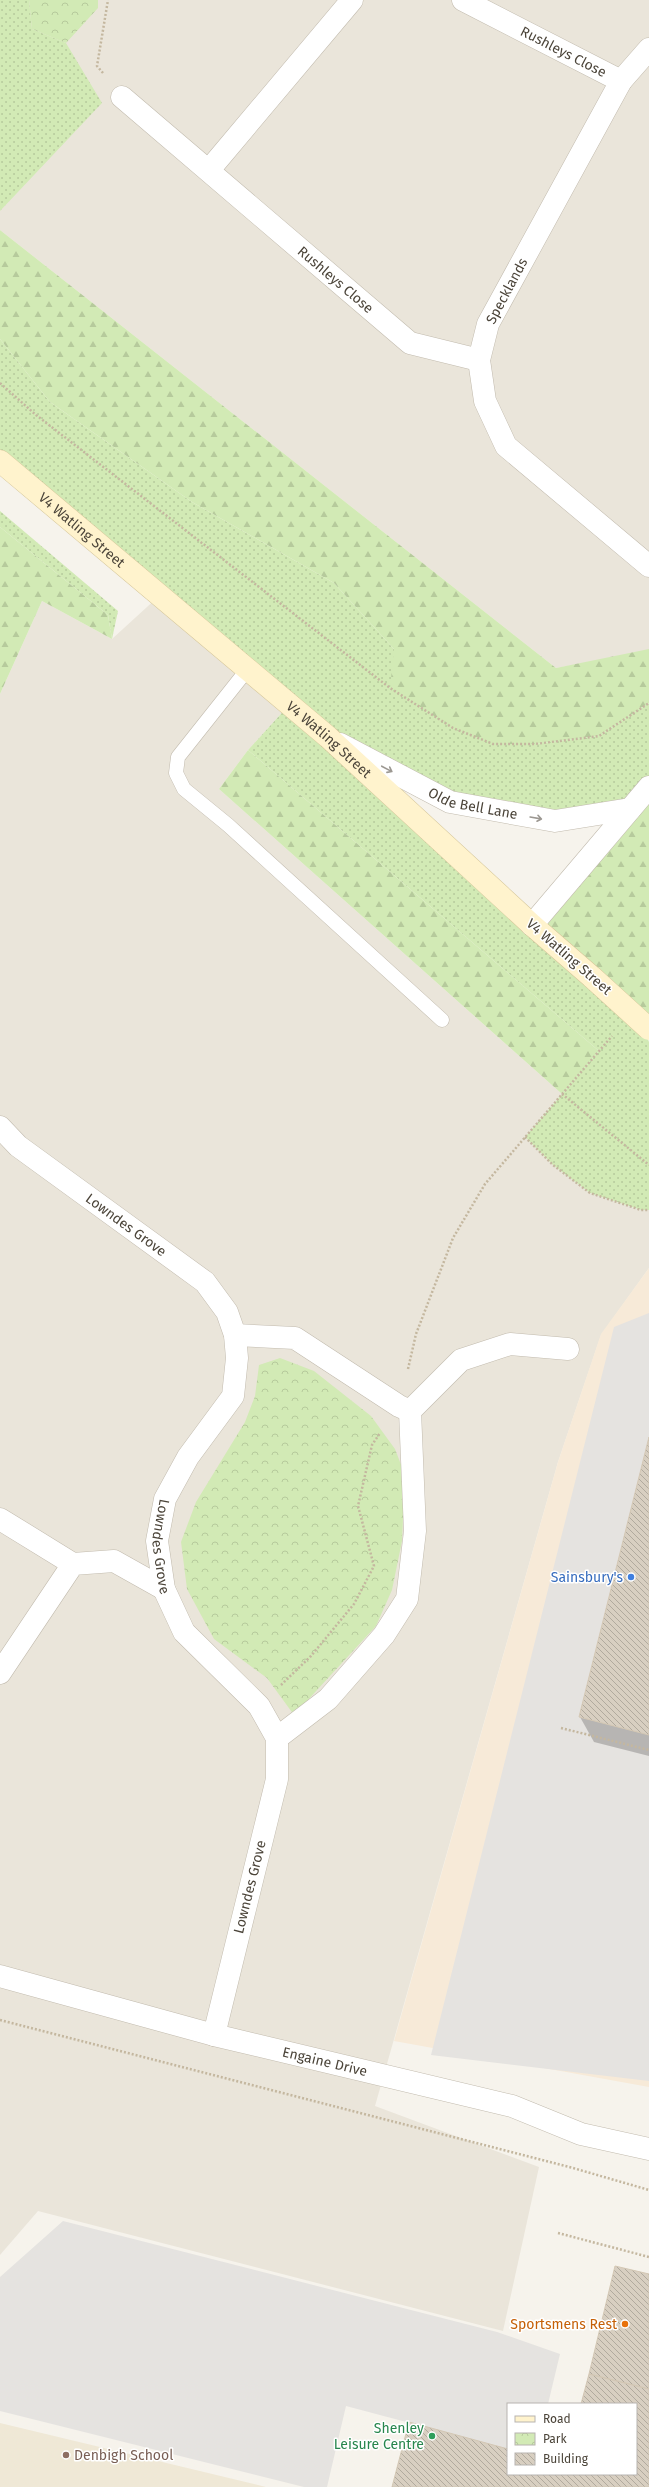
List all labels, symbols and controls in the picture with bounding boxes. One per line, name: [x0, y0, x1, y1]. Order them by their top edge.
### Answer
street label: Rushleys Close: [518, 22, 609, 81]
street label: Rushleys Close: [294, 242, 377, 317]
street label: Specklands: [483, 255, 532, 327]
street label: V4 Watling Street: [35, 489, 129, 572]
street label: V4 Watling Street: [283, 697, 376, 782]
one-way arrow: [381, 766, 393, 773]
street label: Olde Bell Lane: [425, 784, 519, 823]
one-way arrow: [529, 814, 542, 822]
street label: V4 Watling Street: [523, 915, 616, 999]
street label: Lowndes Grove: [82, 1190, 170, 1260]
street label: Lowndes Grove: [148, 1498, 174, 1597]
place label: Sainsbury's: [551, 1569, 623, 1586]
marker: Sainsbury's: [626, 1572, 636, 1582]
street label: Lowndes Grove: [230, 1839, 270, 1935]
street label: Engaine Drive: [281, 2043, 369, 2080]
place label: Sportsmens Rest: [510, 2316, 618, 2333]
marker: Sportsmens Rest: [620, 2319, 630, 2329]
legend: [507, 2403, 637, 2475]
text: Road: [543, 2412, 571, 2426]
place label: Shenley Leisure Centre: [334, 2420, 424, 2453]
marker: Shenley Leisure Centre: [427, 2431, 437, 2441]
text: Park: [543, 2432, 567, 2446]
place label: Denbigh School: [74, 2447, 173, 2464]
marker: Denbigh School: [61, 2450, 71, 2460]
text: Building: [543, 2452, 589, 2466]

